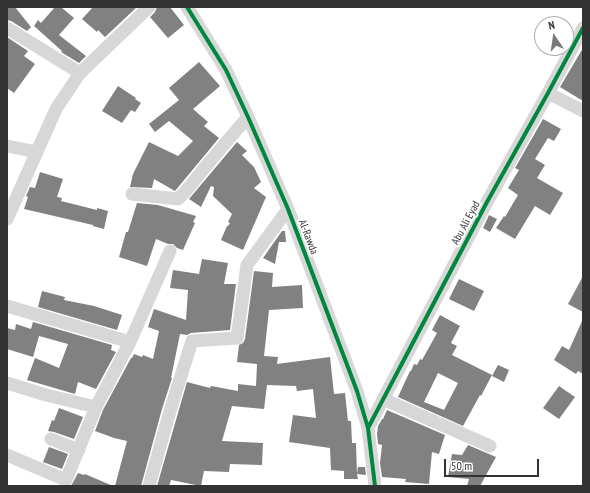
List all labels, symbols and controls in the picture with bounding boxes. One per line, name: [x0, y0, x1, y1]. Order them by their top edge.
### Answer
north arrow: [534, 16, 574, 56]
text: N: [547, 18, 556, 33]
street label: Abu Ali Eyad: [449, 199, 483, 247]
street label: Al-Rawda: [295, 218, 321, 256]
scale bar: [446, 451, 541, 477]
text: 50 m: [451, 458, 472, 473]

